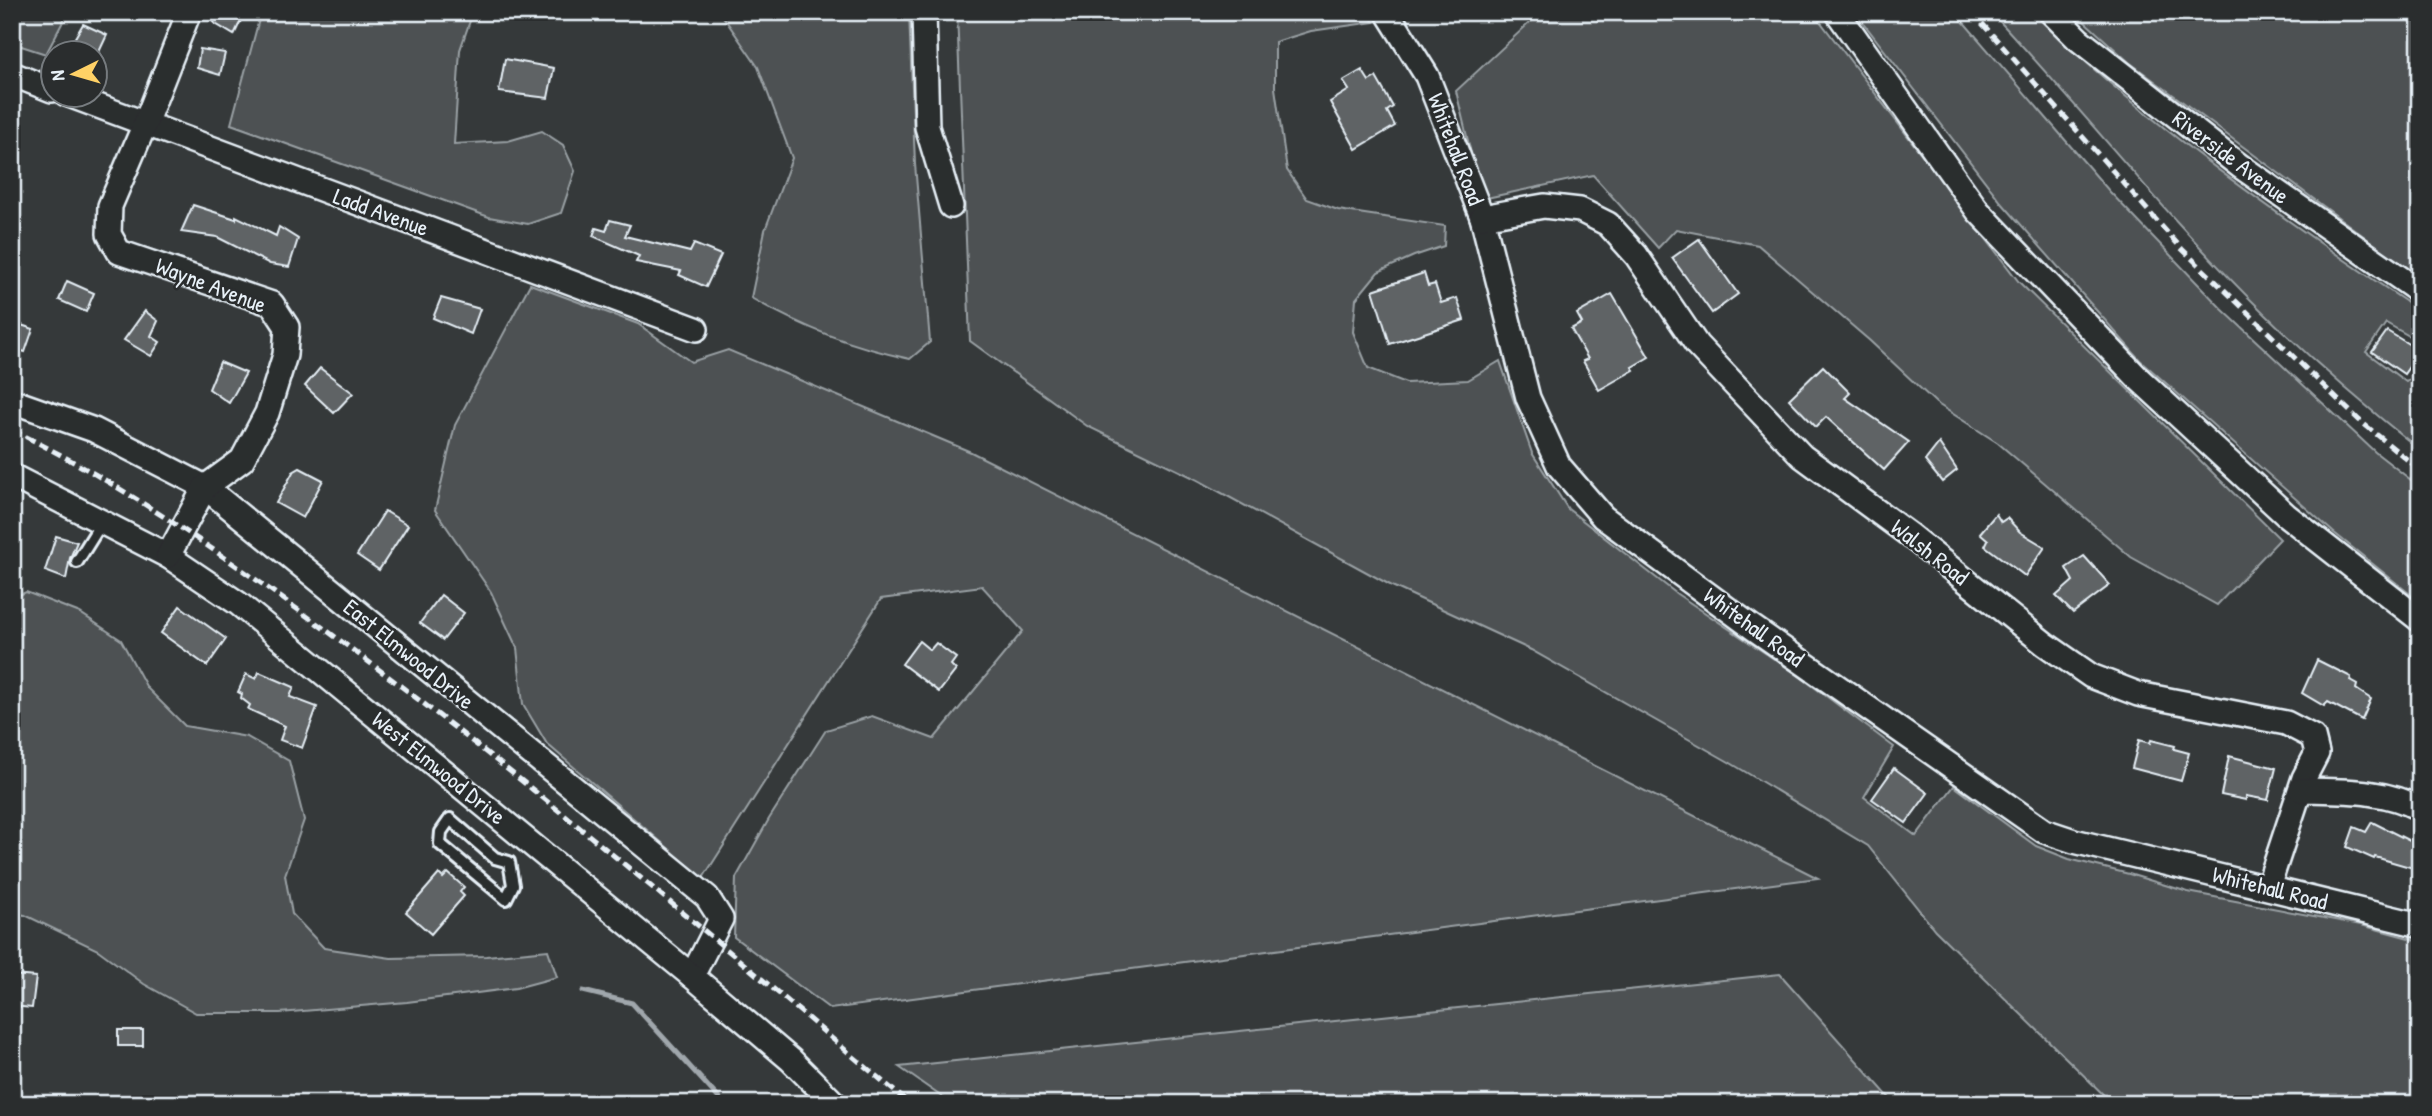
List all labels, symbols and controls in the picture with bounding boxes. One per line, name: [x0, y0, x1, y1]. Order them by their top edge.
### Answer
north arrow: [38, 38, 108, 108]
text: N: [44, 69, 70, 82]
street label: Whitehall Road: [1421, 88, 1492, 209]
street label: Riverside Avenue: [2167, 103, 2296, 211]
street label: Ladd Avenue: [329, 180, 433, 243]
street label: Wayne Avenue: [151, 249, 271, 320]
street label: Walsh Road: [1885, 511, 1976, 592]
street label: Whitehall Road: [1698, 579, 1811, 674]
street label: East Elmwood Drive: [337, 591, 481, 716]
street label: West Elmwood Drive: [366, 704, 513, 831]
street label: Whitehall Road: [2209, 858, 2331, 917]

